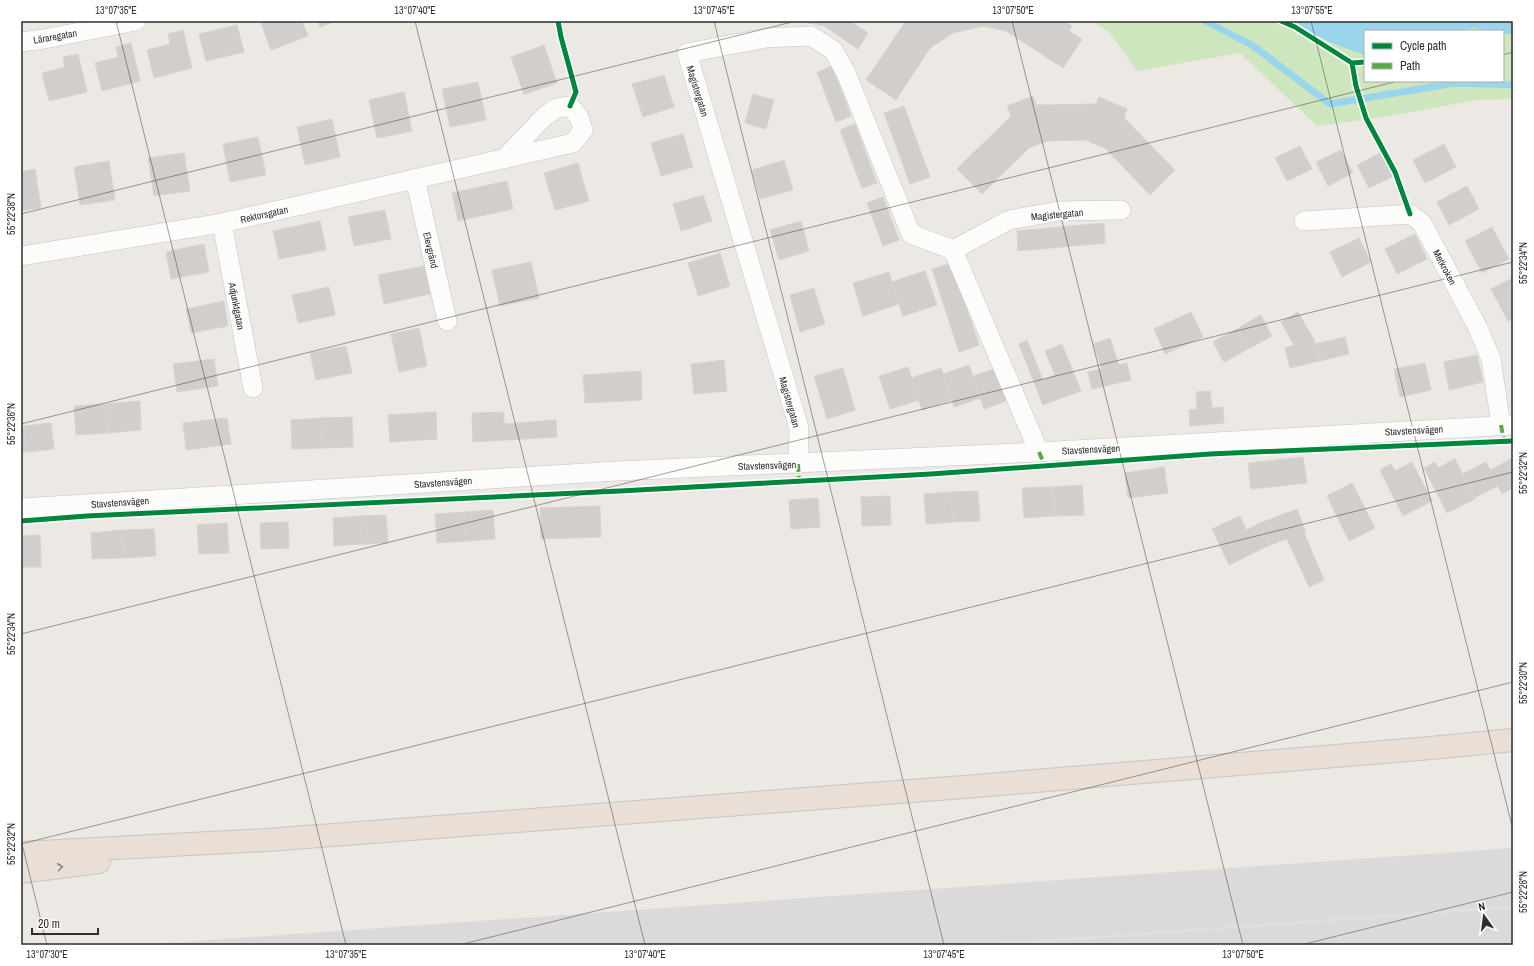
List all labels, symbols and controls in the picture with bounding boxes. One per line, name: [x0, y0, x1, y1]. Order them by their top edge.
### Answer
text: 13°07'35"E: [95, 4, 137, 17]
text: 13°07'40"E: [394, 4, 436, 17]
text: 13°07'45"E: [693, 4, 735, 17]
text: 13°07'50"E: [992, 4, 1034, 17]
text: 13°07'55"E: [1291, 4, 1333, 17]
street label: Läraregatan: [32, 26, 78, 47]
legend: [1364, 30, 1504, 82]
text: Cycle path: [1400, 38, 1447, 54]
text: Path: [1400, 58, 1420, 74]
street label: Magistergatan: [684, 64, 711, 118]
text: 55°22'38"N: [5, 193, 18, 235]
street label: Rektorsgatan: [239, 203, 289, 226]
street label: Magistergatan: [1030, 206, 1084, 223]
street label: Elevgränd: [420, 231, 441, 270]
text: 55°22'34"N: [1517, 242, 1530, 284]
street label: Metkroken: [1430, 247, 1459, 287]
street label: Adjunktgatan: [225, 280, 247, 331]
street label: Magistergatan: [776, 375, 803, 429]
text: 55°22'36"N: [5, 403, 18, 445]
street label: Stavstensvägen: [1385, 422, 1444, 439]
street label: Stavstensvägen: [1062, 441, 1121, 458]
text: 55°22'32"N: [1517, 452, 1530, 494]
street label: Stavstensvägen: [738, 458, 796, 473]
street label: Stavstensvägen: [413, 474, 473, 491]
street label: Stavstensvägen: [90, 494, 150, 511]
text: 55°22'34"N: [5, 613, 18, 655]
text: 55°22'30"N: [1517, 662, 1530, 704]
text: 55°22'32"N: [5, 823, 18, 865]
one-way arrow: [57, 863, 63, 872]
text: 55°22'28"N: [1517, 871, 1530, 913]
north arrow: [1464, 896, 1504, 936]
text: N: [1477, 899, 1486, 914]
scale bar: [32, 910, 98, 936]
text: 20 m: [38, 916, 60, 932]
text: 13°07'30"E: [26, 948, 68, 961]
text: 13°07'35"E: [325, 948, 367, 961]
text: 13°07'40"E: [624, 948, 666, 961]
text: 13°07'45"E: [923, 948, 965, 961]
text: 13°07'50"E: [1222, 948, 1264, 961]

